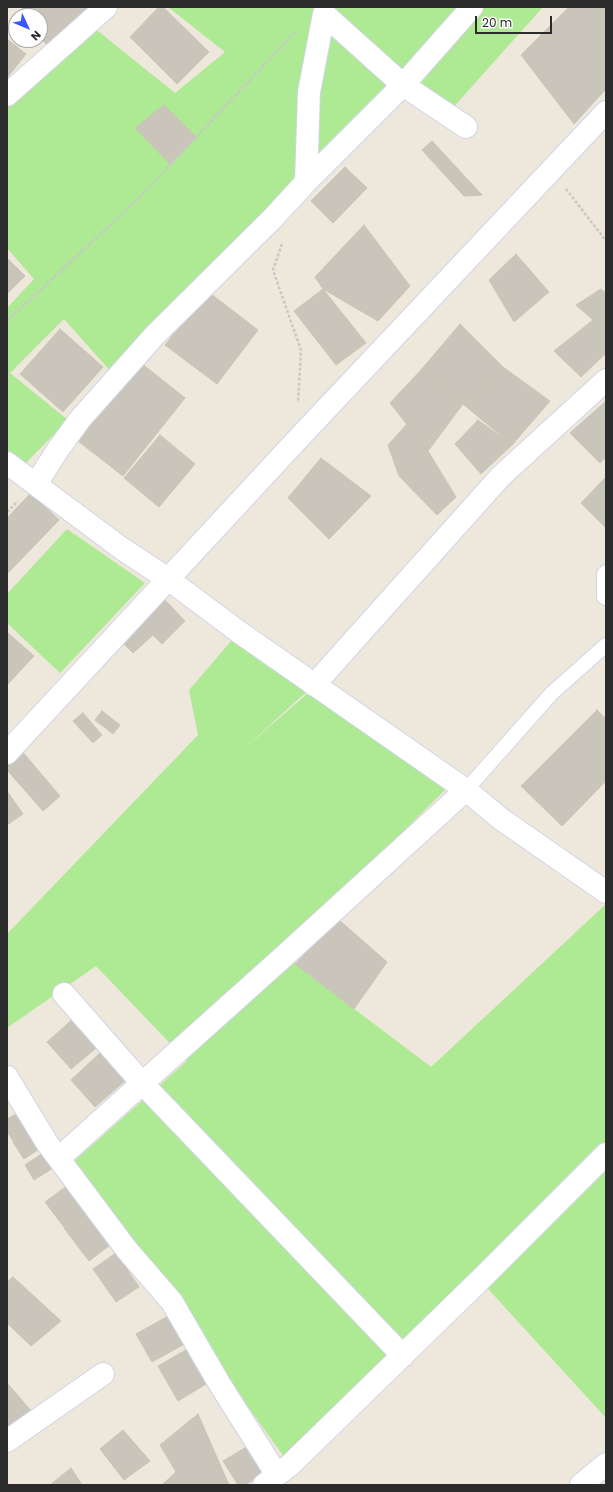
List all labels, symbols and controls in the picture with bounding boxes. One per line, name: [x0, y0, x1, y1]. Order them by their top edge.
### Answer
north arrow: [8, 8, 48, 48]
scale bar: [477, 8, 554, 34]
text: 20 m: [482, 14, 512, 31]
text: N: [27, 27, 45, 44]

